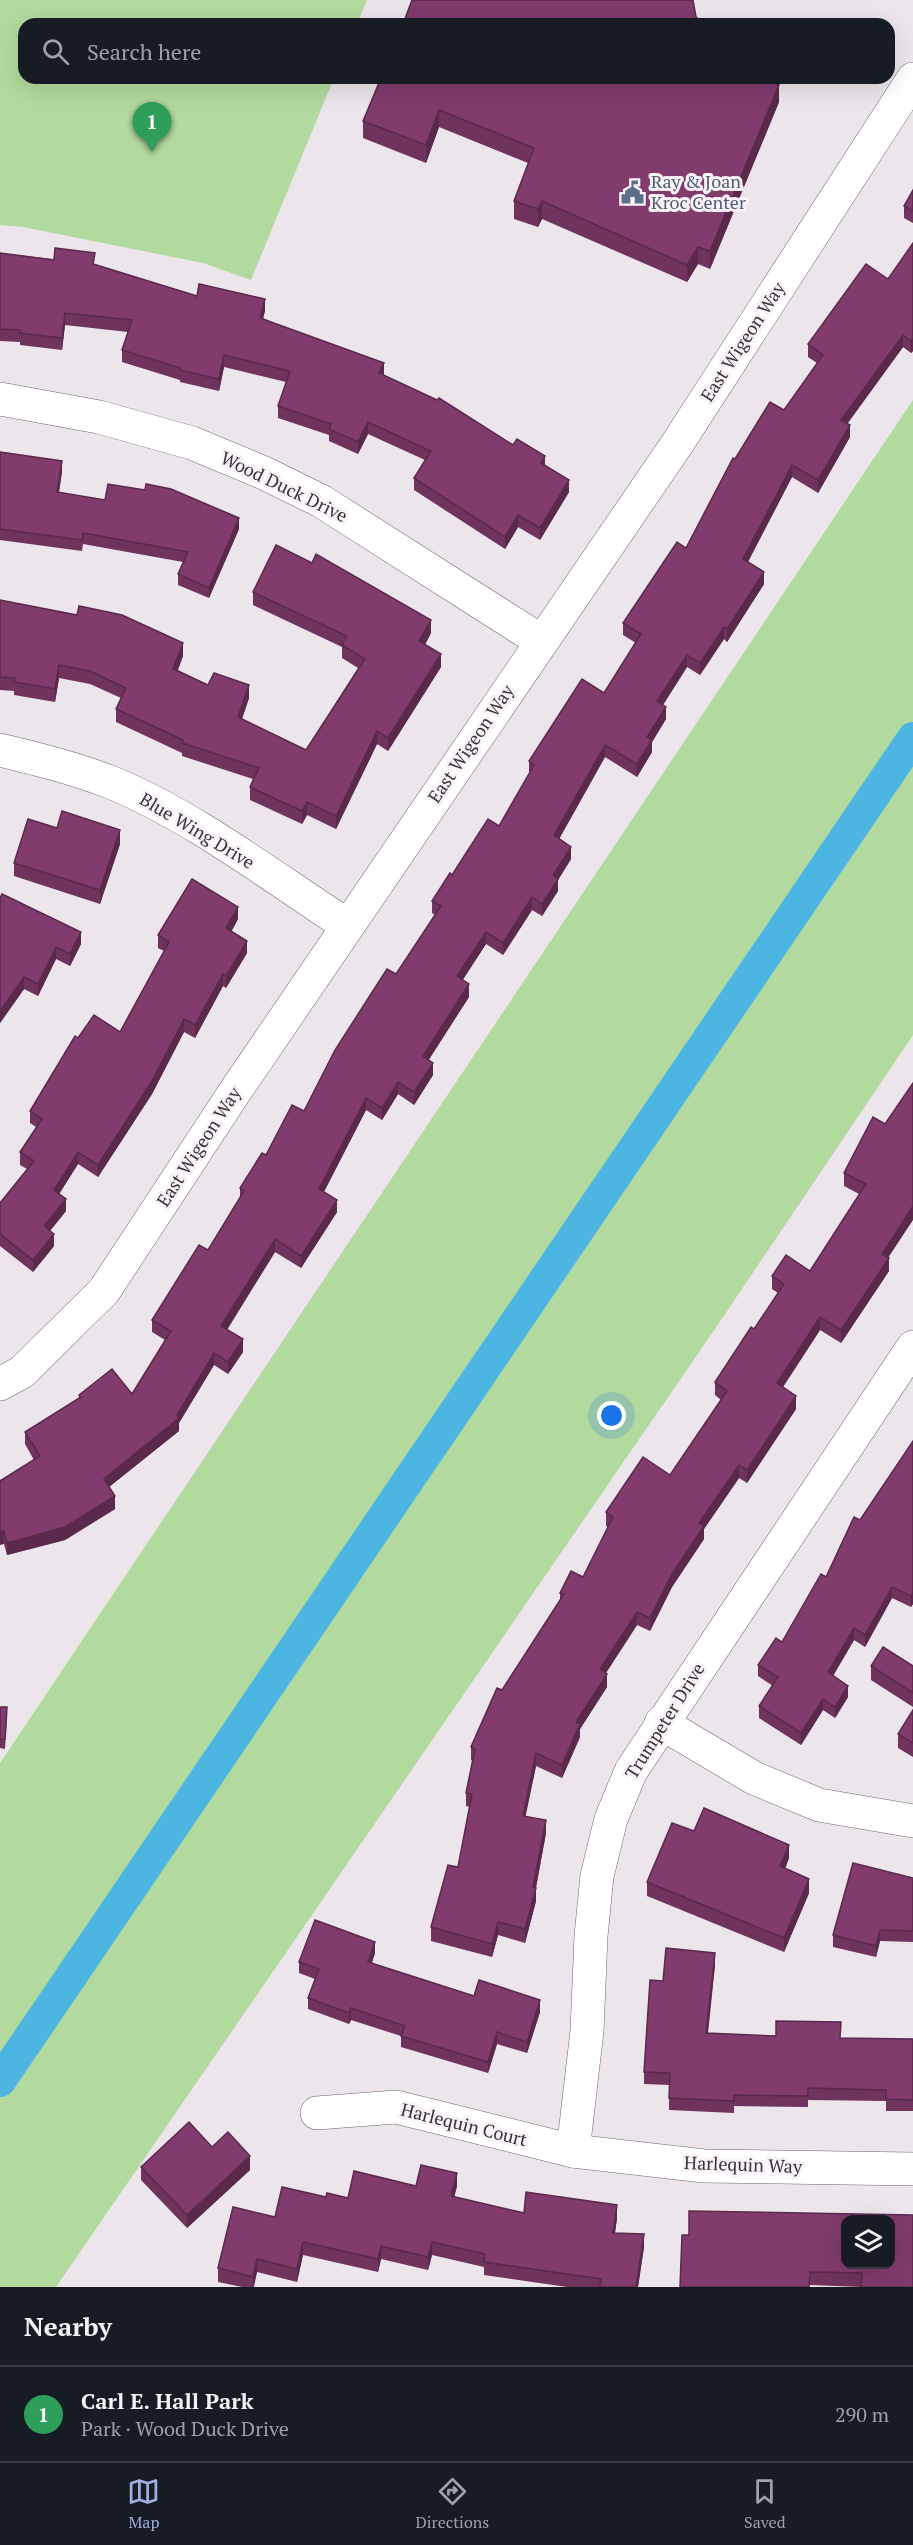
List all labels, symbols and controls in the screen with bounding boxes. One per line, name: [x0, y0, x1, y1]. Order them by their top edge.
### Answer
search box: [18, 18, 895, 84]
icon: search: [39, 35, 72, 68]
text: Search here: [87, 37, 201, 66]
pin: 1: [132, 102, 172, 152]
place label: Ray & Joan Kroc Center: [651, 169, 746, 214]
public building icon: Ray & Joan Kroc Center: [620, 179, 646, 205]
street label: East Wigeon Way: [695, 276, 790, 406]
street label: Wood Duck Drive: [217, 445, 352, 527]
street label: East Wigeon Way: [422, 679, 519, 807]
street label: Blue Wing Drive: [136, 786, 259, 874]
street label: East Wigeon Way: [151, 1081, 246, 1211]
your location: [597, 1401, 626, 1430]
street label: Trumpeter Drive: [619, 1658, 709, 1783]
street label: Harlequin Court: [399, 2097, 530, 2151]
street label: Harlequin Way: [684, 2150, 803, 2178]
map controls: [841, 2215, 895, 2269]
button: layers: [841, 2215, 895, 2269]
text: Nearby: [24, 2309, 112, 2343]
text: Carl E. Hall Park: [81, 2386, 254, 2415]
text: 1: [38, 2401, 49, 2428]
text: 290 m: [835, 2401, 889, 2428]
text: Park · Wood Duck Drive: [81, 2415, 289, 2442]
tab: Map: [127, 2475, 160, 2533]
tab: Directions: [415, 2475, 489, 2533]
tab: Saved: [744, 2475, 786, 2533]

